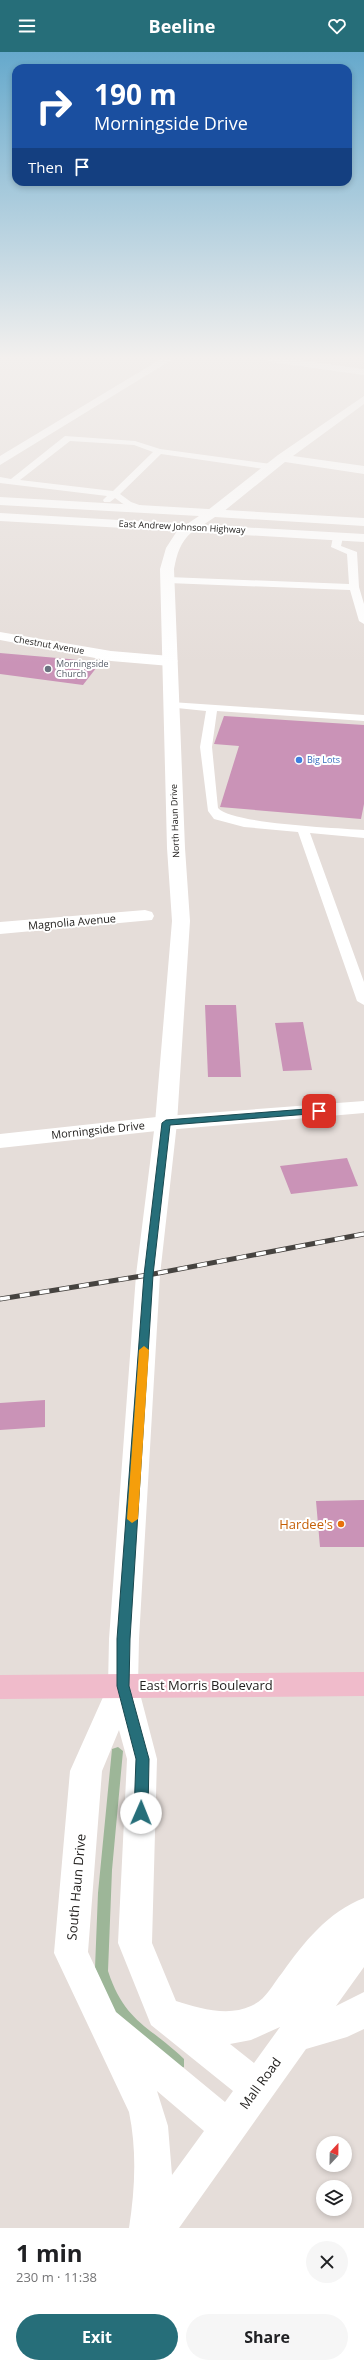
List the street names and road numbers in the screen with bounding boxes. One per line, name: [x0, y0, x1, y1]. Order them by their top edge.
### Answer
street label: East Andrew Johnson Highway: [118, 517, 246, 536]
street label: Chestnut Avenue: [13, 632, 86, 657]
street label: North Haun Drive: [167, 784, 182, 858]
street label: Magnolia Avenue: [27, 910, 117, 933]
street label: Morningside Drive: [50, 1117, 145, 1142]
street label: East Morris Boulevard: [139, 1676, 273, 1694]
street label: South Haun Drive: [62, 1833, 90, 1941]
street label: Mall Road: [235, 2053, 285, 2113]

